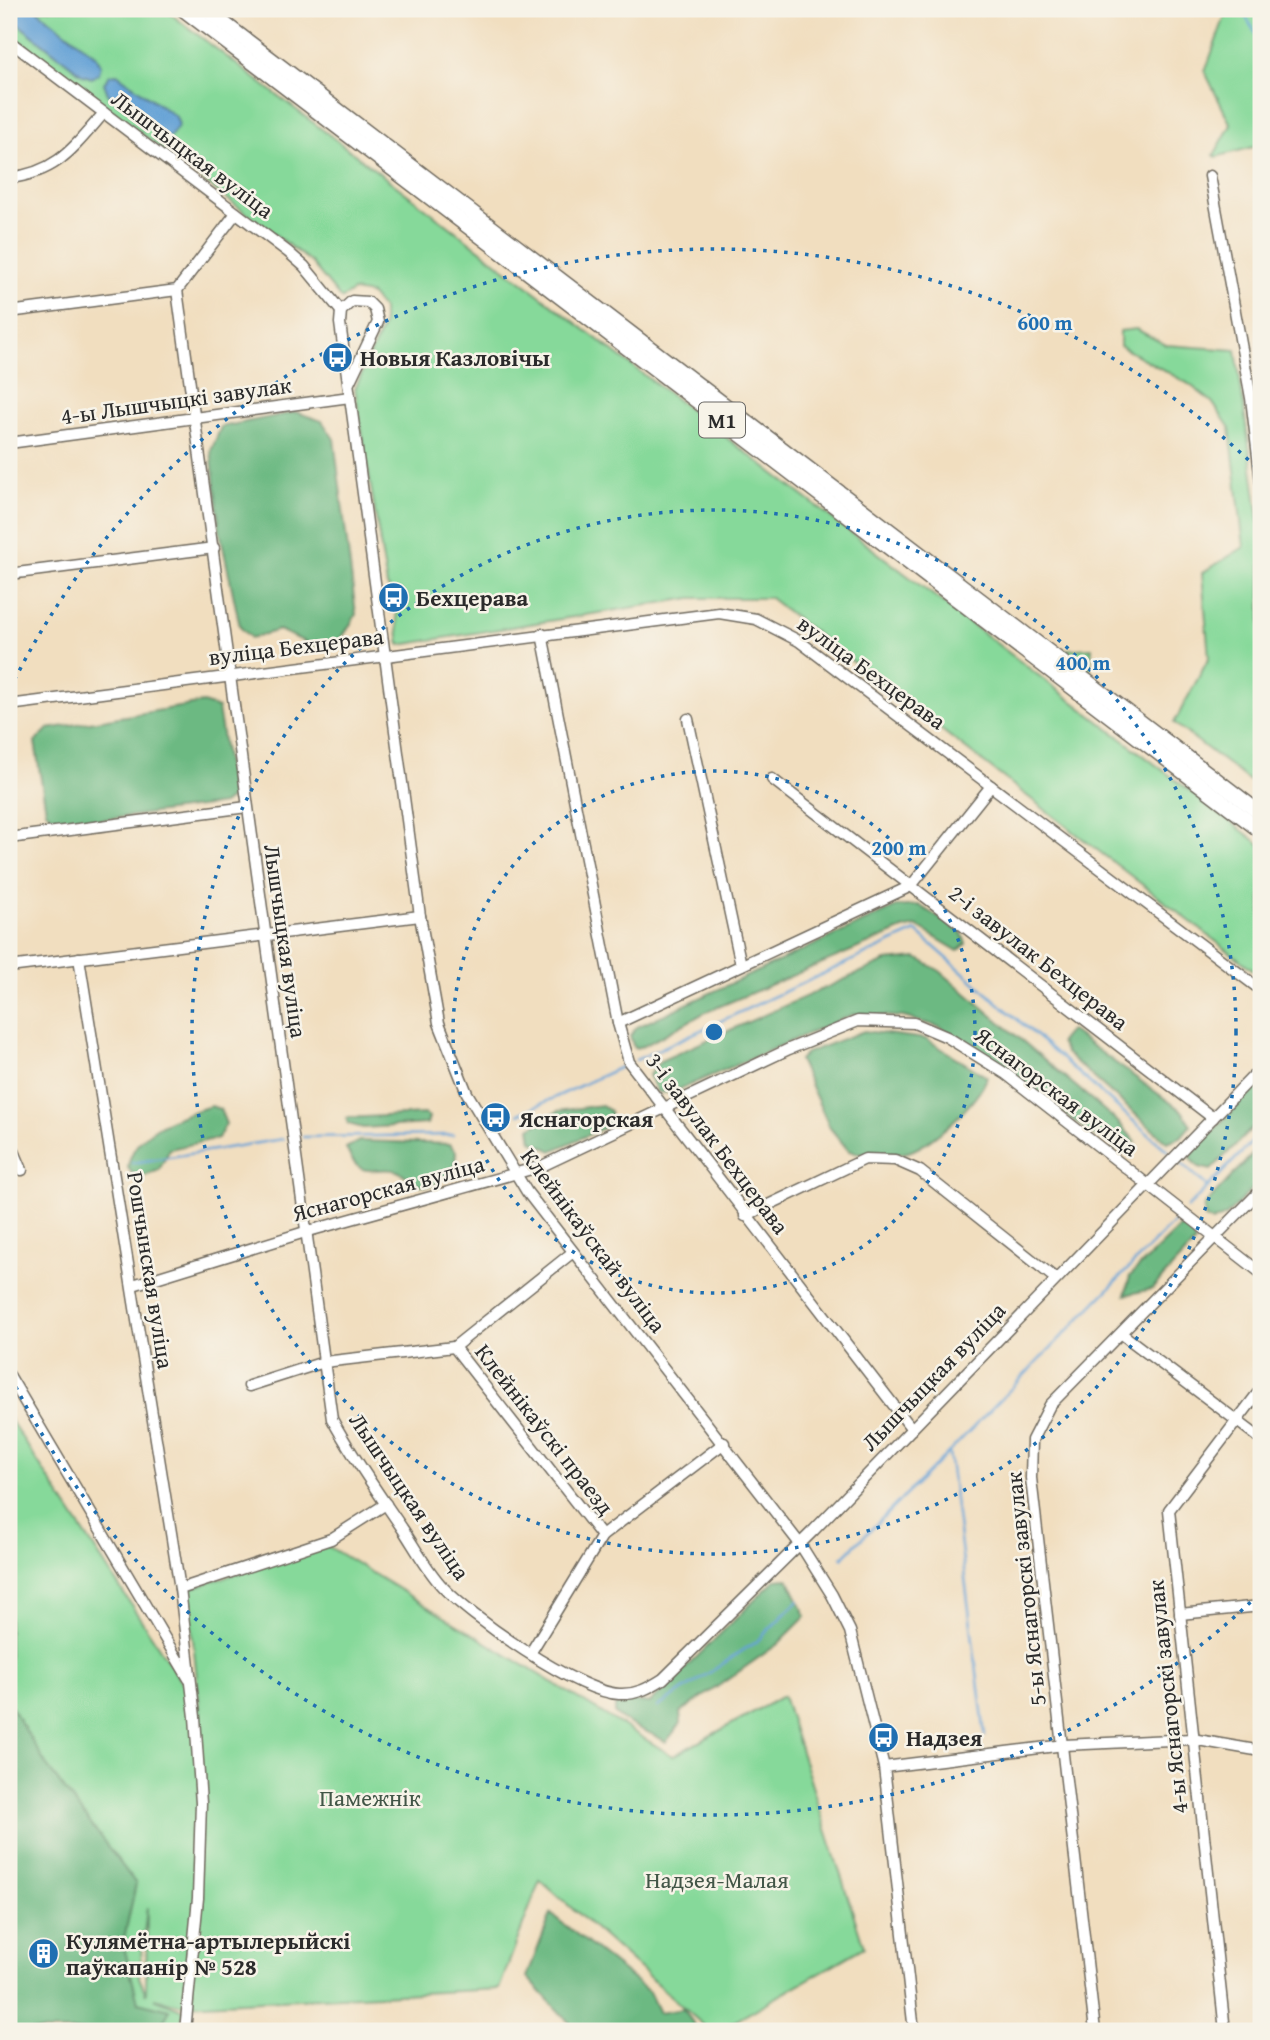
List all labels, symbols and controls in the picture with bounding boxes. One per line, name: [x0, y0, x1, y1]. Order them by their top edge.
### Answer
street label: Лышчыцкая вуліца: [105, 82, 281, 226]
text: 600 m: [1017, 307, 1073, 338]
bus stop icon: Новыя Казловічы: [320, 340, 354, 374]
place label: Новыя Казловічы: [360, 341, 550, 374]
street label: 4-ы Лышчыцкі завулак: [58, 367, 294, 433]
road number: М1: [699, 402, 745, 438]
bus stop icon: Бехцерава: [376, 580, 410, 614]
place label: Бехцерава: [416, 581, 528, 614]
street label: вуліца Бехцерава: [791, 607, 953, 737]
street label: вуліца Бехцерава: [207, 619, 385, 673]
text: 400 m: [1055, 647, 1111, 678]
text: 200 m: [871, 832, 927, 863]
street label: Лышчыцкая вуліца: [256, 842, 316, 1040]
street label: 2-і завулак Бехцерава: [942, 876, 1136, 1038]
street label: Яснагорская вуліца: [967, 1018, 1146, 1164]
centre of rings: [702, 1020, 726, 1044]
street label: 3-і завулак Бехцерава: [639, 1045, 797, 1241]
bus stop icon: Яснагорская: [479, 1101, 513, 1135]
place label: Яснагорская: [518, 1102, 653, 1135]
street label: Клейнікаўскай вуліца: [513, 1141, 675, 1339]
street label: Яснагорская вуліца: [287, 1146, 488, 1230]
street label: Рошчынская вуліца: [119, 1169, 183, 1371]
street label: Лышчыцкая вуліца: [853, 1294, 1013, 1458]
street label: Клейнікаўскі праезд: [468, 1336, 623, 1522]
street label: Лышчыцкая вуліца: [342, 1406, 478, 1586]
street label: 5-ы Яснагорскі завулак: [996, 1470, 1054, 1708]
street label: 4-ы Яснагорскі завулак: [1138, 1578, 1196, 1816]
bus stop icon: Надзея: [866, 1720, 900, 1754]
place label: Надзея: [906, 1721, 982, 1754]
park label: Памежнік: [319, 1781, 421, 1814]
park label: Надзея-Малая: [645, 1863, 789, 1896]
place label: Кулямётна-артылерыйскі паўкапанір № 528: [66, 1924, 350, 1983]
building icon: Кулямётна-артылерыйскі паўкапанір № 528: [26, 1936, 60, 1970]

